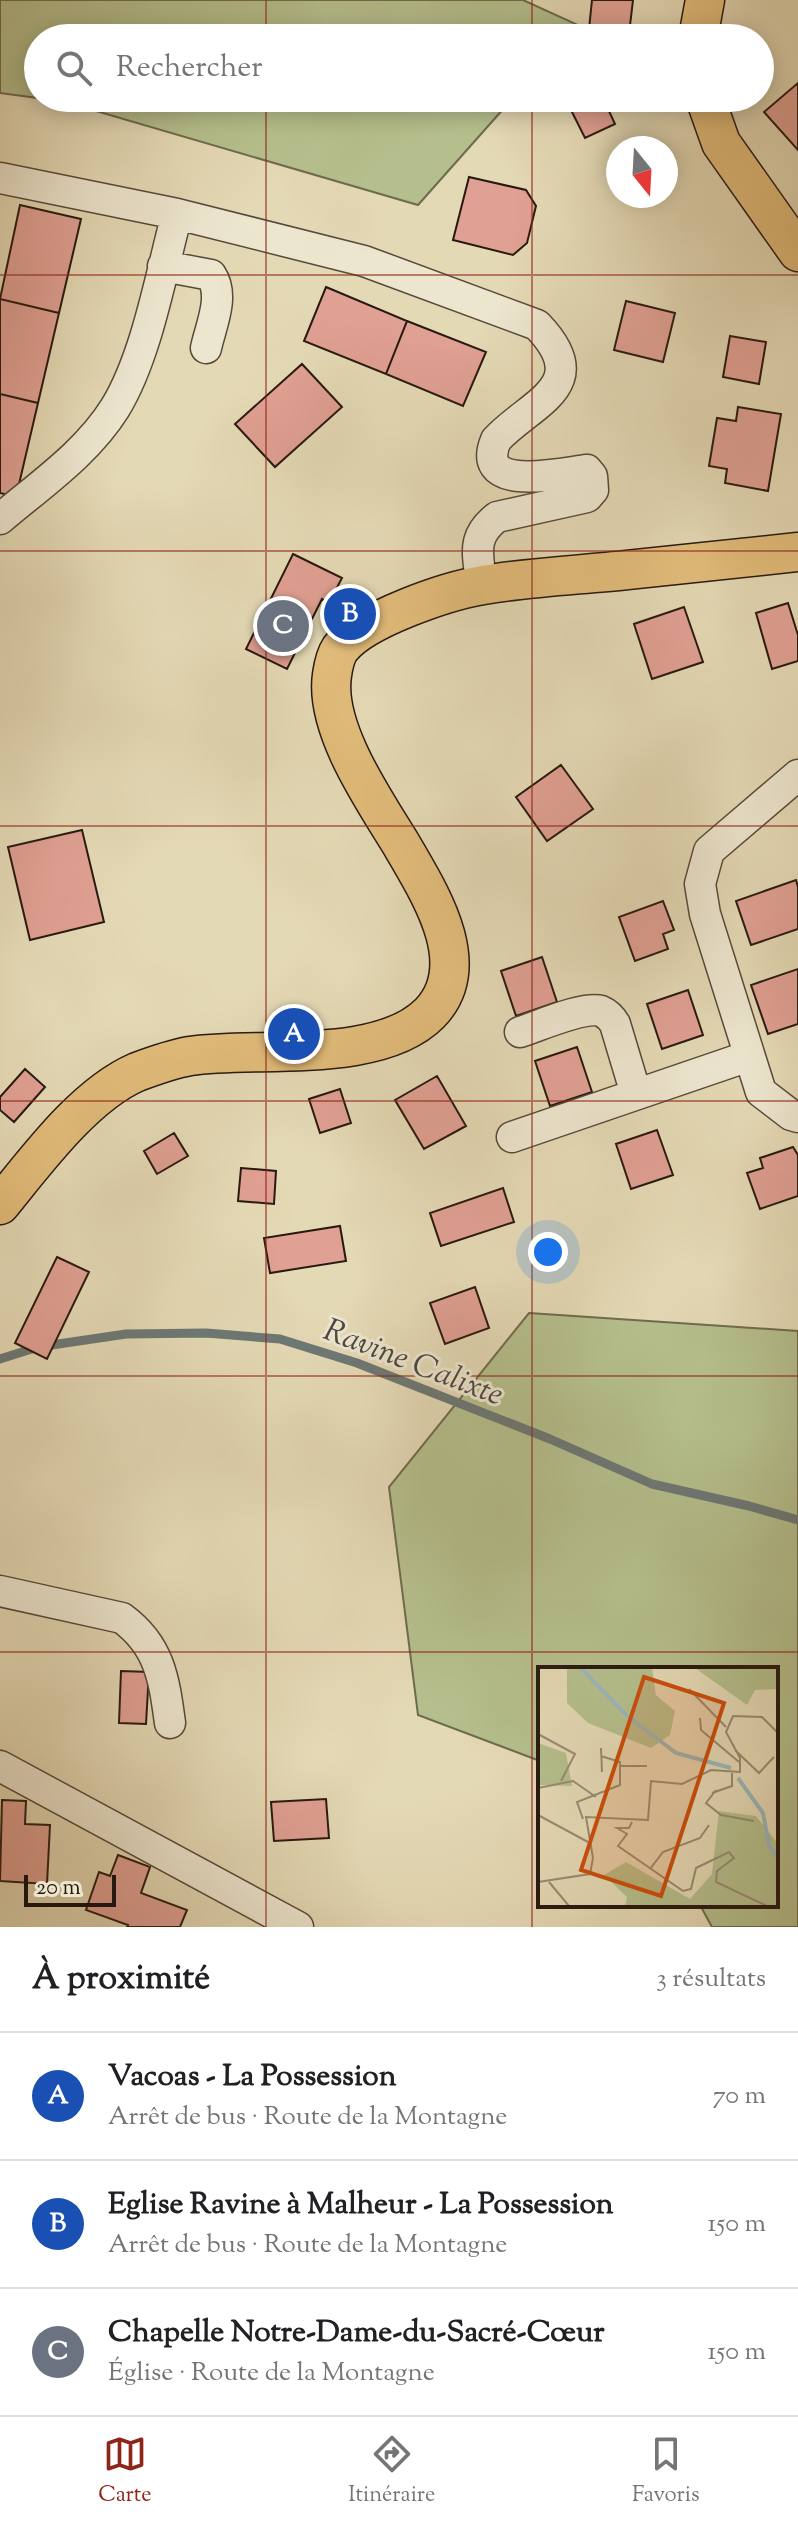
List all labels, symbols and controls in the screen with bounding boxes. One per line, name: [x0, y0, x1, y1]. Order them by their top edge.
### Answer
search box: [24, 24, 774, 112]
icon: search: [52, 46, 96, 90]
text: Rechercher: [116, 47, 263, 90]
north arrow: [606, 136, 678, 208]
pin: B: [324, 584, 376, 644]
pin: C: [257, 596, 309, 656]
pin: A: [268, 1004, 320, 1064]
your location: [528, 1232, 568, 1272]
water label: Ravine Calixte: [316, 1308, 509, 1419]
inset map: [538, 1667, 778, 1907]
scale bar: [24, 1871, 116, 1907]
text: 20 m: [36, 1873, 81, 1905]
text: À proximité: [32, 1955, 210, 2004]
text: 3 résultats: [656, 1961, 766, 1998]
text: Vacoas - La Possession: [108, 2056, 396, 2099]
text: A: [47, 2078, 69, 2115]
text: 70 m: [713, 2078, 766, 2115]
text: Arrêt de bus · Route de la Montagne: [108, 2099, 507, 2136]
text: Eglise Ravine à Malheur - La Possession: [108, 2184, 614, 2227]
text: B: [50, 2206, 66, 2243]
text: 150 m: [707, 2206, 766, 2243]
text: Arrêt de bus · Route de la Montagne: [108, 2227, 507, 2264]
text: Chapelle Notre-Dame-du-Sacré-Cœur: [108, 2312, 604, 2355]
text: C: [48, 2334, 68, 2371]
text: 150 m: [707, 2334, 766, 2371]
text: Église · Route de la Montagne: [108, 2355, 435, 2392]
tab: Carte: [98, 2432, 152, 2512]
tab: Itinéraire: [348, 2432, 435, 2512]
tab: Favoris: [632, 2432, 700, 2512]

